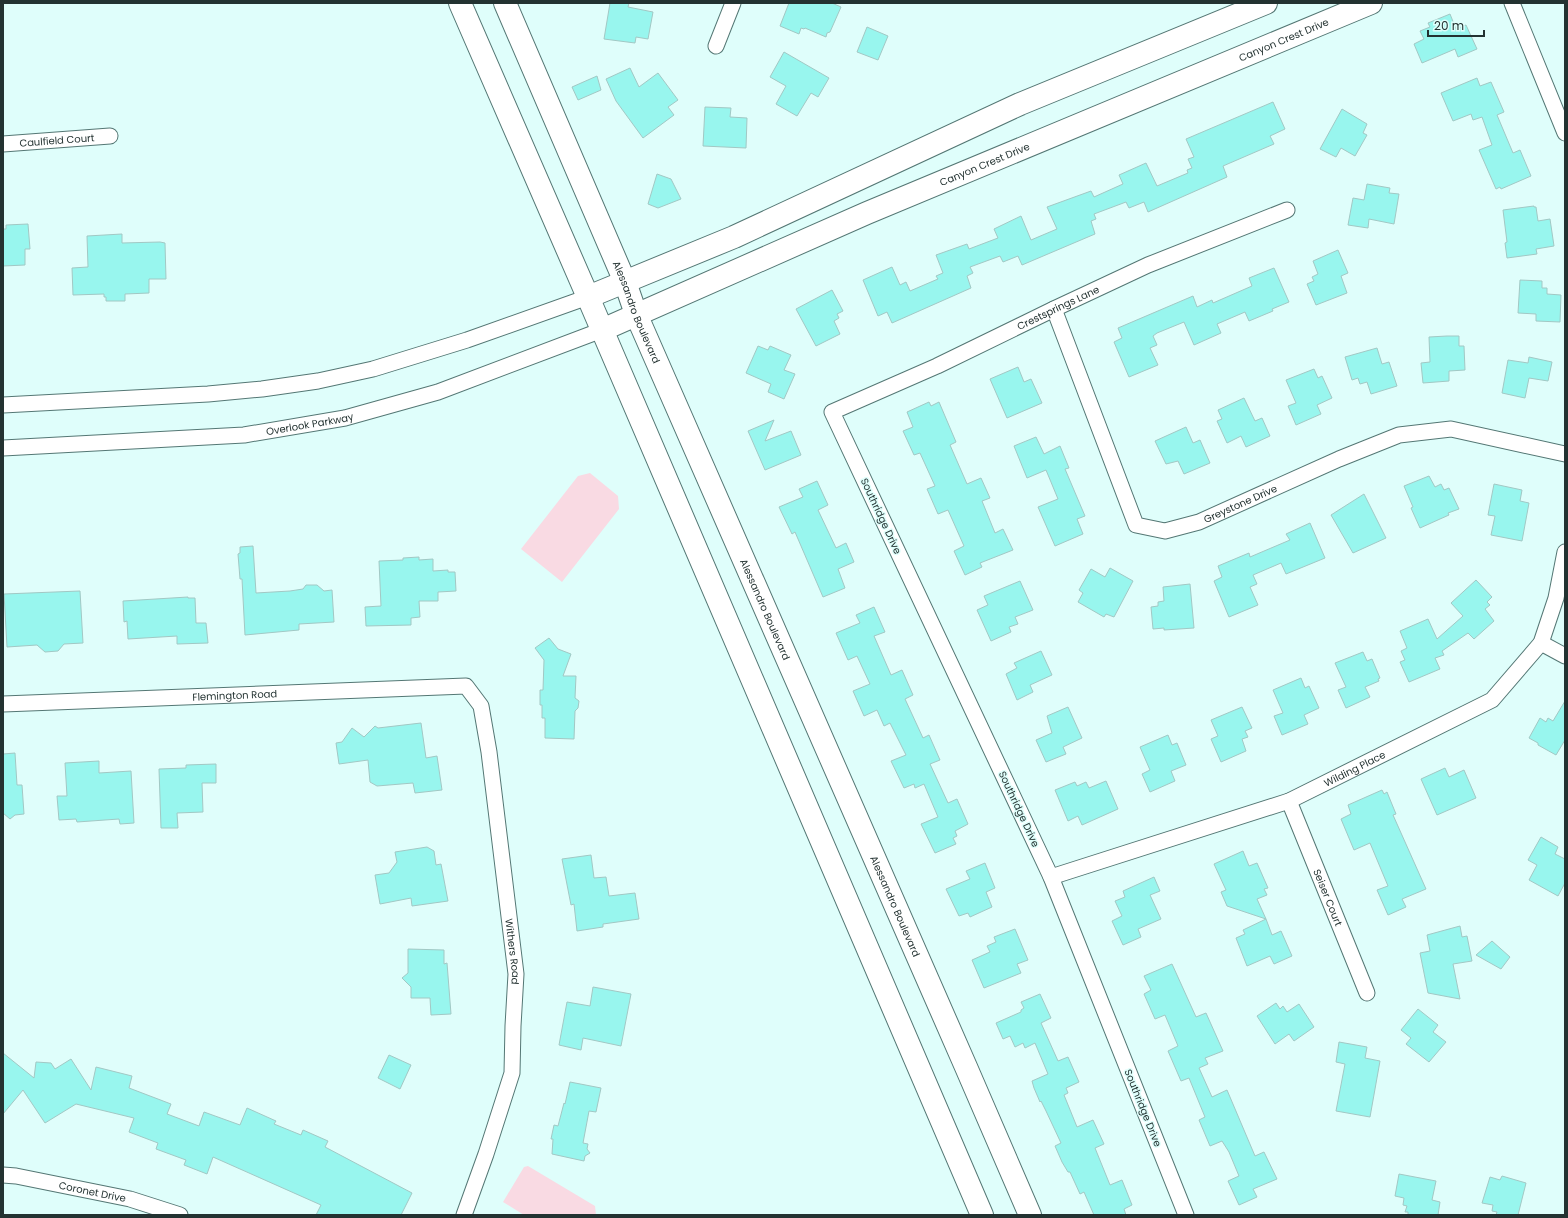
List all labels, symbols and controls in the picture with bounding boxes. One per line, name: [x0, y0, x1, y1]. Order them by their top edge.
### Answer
scale bar: [1428, 12, 1484, 38]
street label: Canyon Crest Drive: [1236, 14, 1331, 65]
text: 20 m: [1434, 17, 1464, 34]
street label: Caulfield Court: [19, 130, 95, 150]
street label: Canyon Crest Drive: [937, 139, 1032, 189]
street label: Alessandro Boulevard: [609, 259, 664, 366]
street label: Crestsprings Lane: [1014, 281, 1102, 333]
street label: Overlook Parkway: [265, 408, 356, 439]
street label: Southridge Drive: [857, 476, 905, 556]
street label: Greystone Drive: [1201, 480, 1279, 527]
street label: Alessandro Boulevard: [737, 556, 794, 662]
street label: Flemington Road: [192, 686, 277, 704]
street label: Wilding Place: [1321, 747, 1388, 790]
street label: Southridge Drive: [995, 769, 1043, 849]
street label: Alessandro Boulevard: [867, 853, 924, 959]
street label: Seiser Court: [1310, 867, 1347, 928]
street label: Withers Road: [502, 918, 524, 985]
street label: Southridge Drive: [1121, 1067, 1165, 1149]
street label: Coronet Drive: [57, 1177, 127, 1206]

